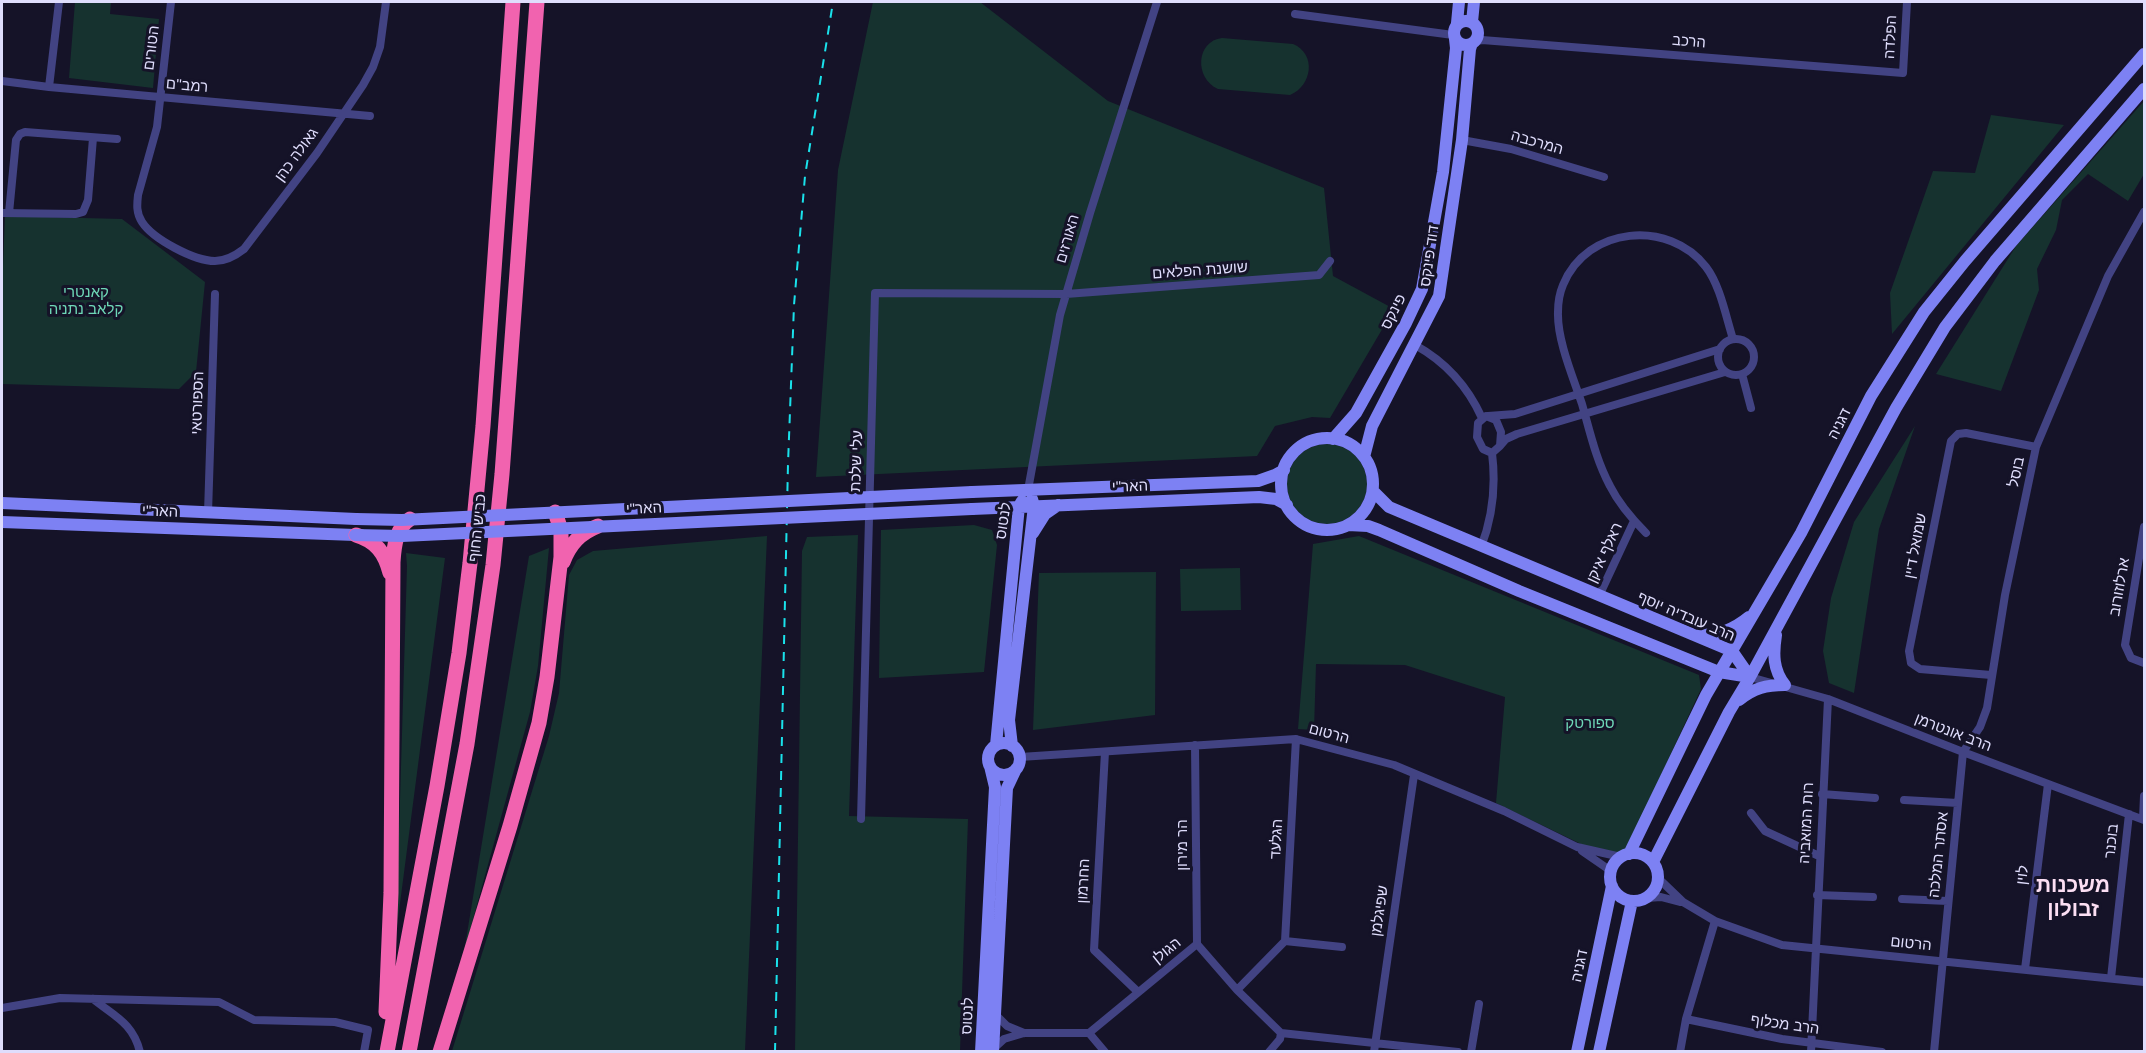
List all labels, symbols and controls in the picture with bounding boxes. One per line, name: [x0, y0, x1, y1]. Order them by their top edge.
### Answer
street label: הפלדה: [1881, 15, 1901, 59]
street label: הטורים: [140, 25, 164, 71]
street label: הרכב: [1671, 32, 1707, 52]
street label: רמב"ם: [165, 75, 209, 97]
street label: גאולה כהן: [271, 125, 323, 185]
street label: המרכבה: [1509, 127, 1565, 159]
street label: האורזים: [1052, 213, 1084, 265]
street label: דוד פינקס: [1417, 224, 1443, 288]
street label: שושנת הפלאים: [1152, 259, 1248, 283]
park label: קאנטרי קלאב נתניה: [49, 284, 123, 319]
street label: פינקס: [1378, 291, 1410, 333]
street label: הספורטאי: [188, 371, 208, 435]
street label: דגניה: [1825, 405, 1855, 443]
street label: עלי שלכת: [847, 430, 867, 492]
street label: בוסל: [2005, 455, 2029, 489]
street label: האר"י: [1112, 477, 1148, 497]
street label: כביש החוף: [465, 493, 491, 563]
street label: האר"י: [625, 499, 663, 519]
street label: לנטוס: [992, 501, 1016, 541]
street label: האר"י: [142, 502, 178, 522]
street label: שמואל דיין: [1901, 512, 1931, 580]
street label: ראלף איקן: [1583, 520, 1627, 586]
street label: ארלוזורוב: [2106, 556, 2134, 618]
street label: הרב עובדיה יוסף: [1635, 588, 1737, 646]
street label: הרב אונטרמן: [1912, 710, 1994, 756]
park label: ספורטק: [1565, 715, 1615, 733]
street label: הרטום: [1307, 720, 1351, 748]
street label: רות המואביה: [1796, 782, 1818, 864]
street label: אסתר המלכה: [1926, 811, 1952, 899]
street label: הגלעד: [1267, 818, 1287, 860]
street label: הר מירון: [1174, 819, 1192, 871]
street label: בוכנר: [2101, 823, 2123, 859]
street label: החרמון: [1074, 858, 1094, 904]
street label: לוין: [2013, 864, 2033, 886]
district label: משכנות זבולון: [2036, 873, 2110, 923]
street label: שפיגלמן: [1367, 884, 1393, 938]
street label: הרטום: [1889, 933, 1933, 955]
street label: הגולן: [1149, 934, 1185, 968]
street label: דגניה: [1568, 948, 1592, 984]
street label: לנטוס: [958, 997, 978, 1035]
street label: הרב מכלוף: [1749, 1011, 1821, 1039]

